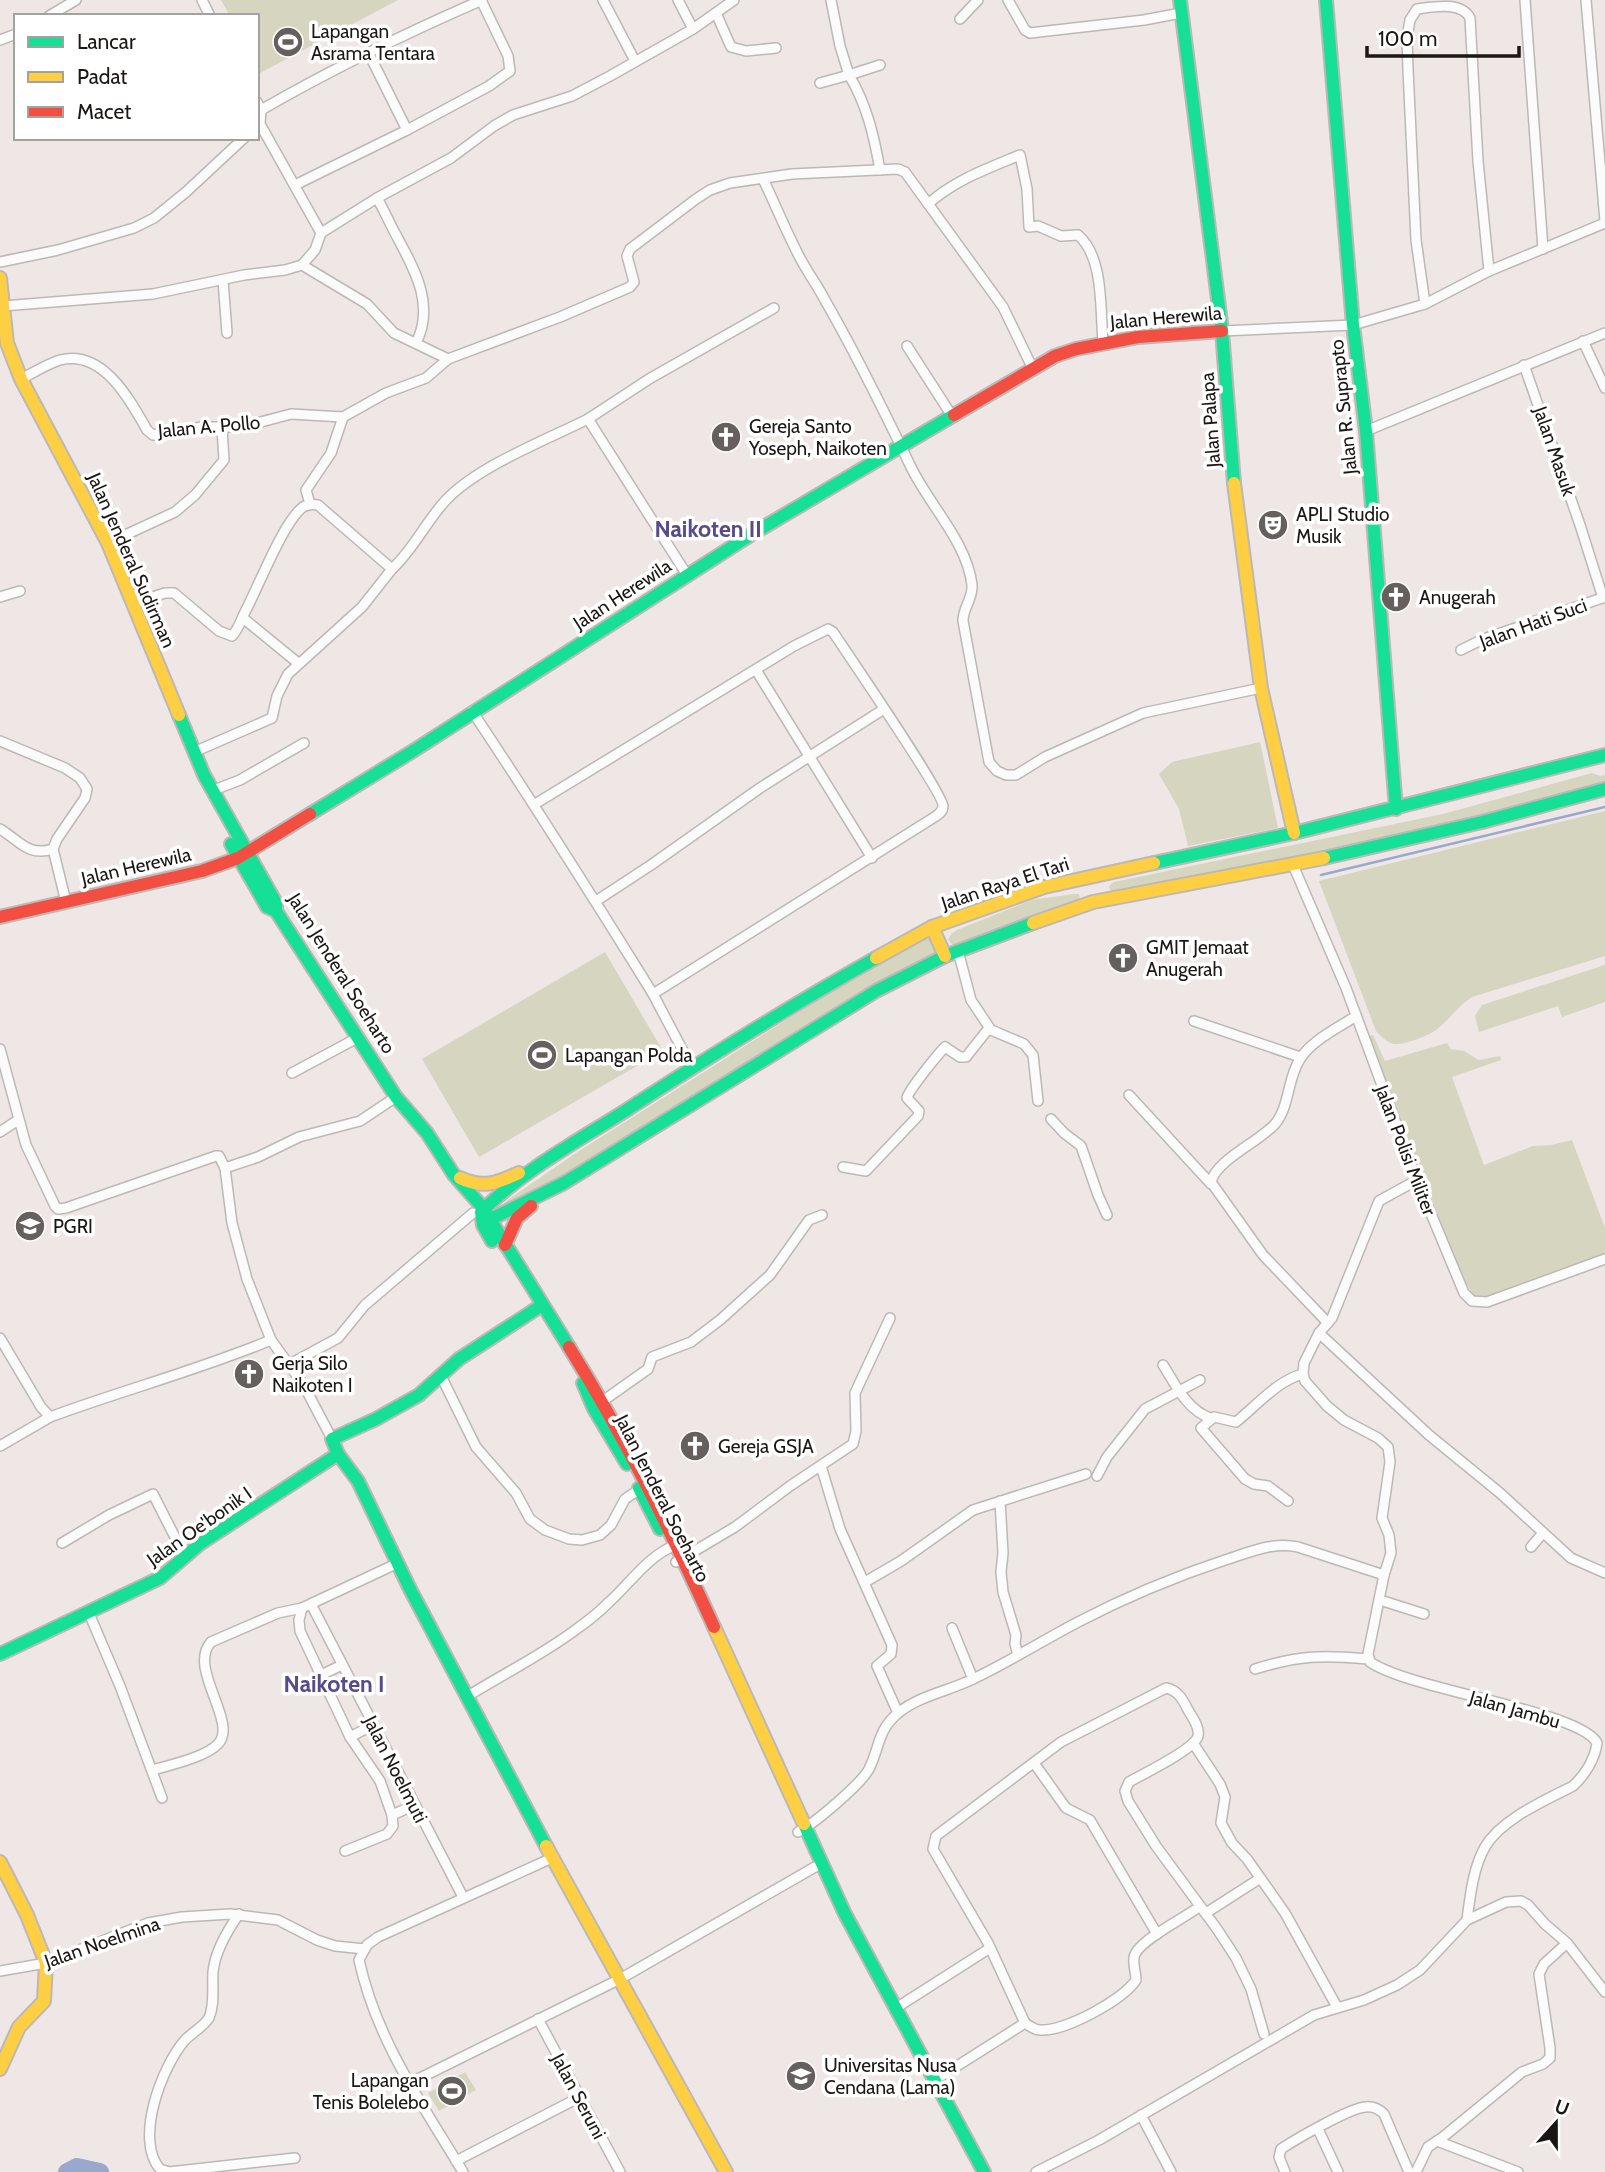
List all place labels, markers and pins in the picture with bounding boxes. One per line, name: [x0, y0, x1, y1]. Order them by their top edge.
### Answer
place label: Lapangan Asrama Tentara: [311, 20, 435, 65]
sports icon: Lapangan Asrama Tentara: [271, 25, 305, 59]
place label: Gereja Santo Yoseph, Naikoten: [748, 415, 887, 460]
church icon: Gereja Santo Yoseph, Naikoten: [709, 420, 743, 454]
place label: APLI Studio Musik: [1296, 503, 1389, 548]
theatre icon: APLI Studio Musik: [1256, 508, 1290, 542]
church icon: Anugerah: [1379, 580, 1413, 614]
place label: Anugerah: [1419, 586, 1496, 609]
place label: GMIT Jemaat Anugerah: [1146, 936, 1249, 981]
church icon: GMIT Jemaat Anugerah: [1106, 941, 1140, 975]
sports icon: Lapangan Polda: [525, 1038, 559, 1072]
place label: Lapangan Polda: [565, 1044, 693, 1067]
school or university icon: PGRI: [13, 1209, 47, 1243]
place label: PGRI: [53, 1215, 93, 1238]
place label: Gerja Silo Naikoten I: [272, 1352, 353, 1397]
church icon: Gerja Silo Naikoten I: [232, 1357, 266, 1391]
church icon: Gereja GSJA: [678, 1429, 712, 1463]
place label: Gereja GSJA: [718, 1435, 814, 1458]
place label: Universitas Nusa Cendana (Lama): [824, 2054, 957, 2099]
school or university icon: Universitas Nusa Cendana (Lama): [784, 2059, 818, 2093]
place label: Lapangan Tenis Bolelebo: [313, 2069, 429, 2114]
sports icon: Lapangan Tenis Bolelebo: [435, 2074, 469, 2108]

